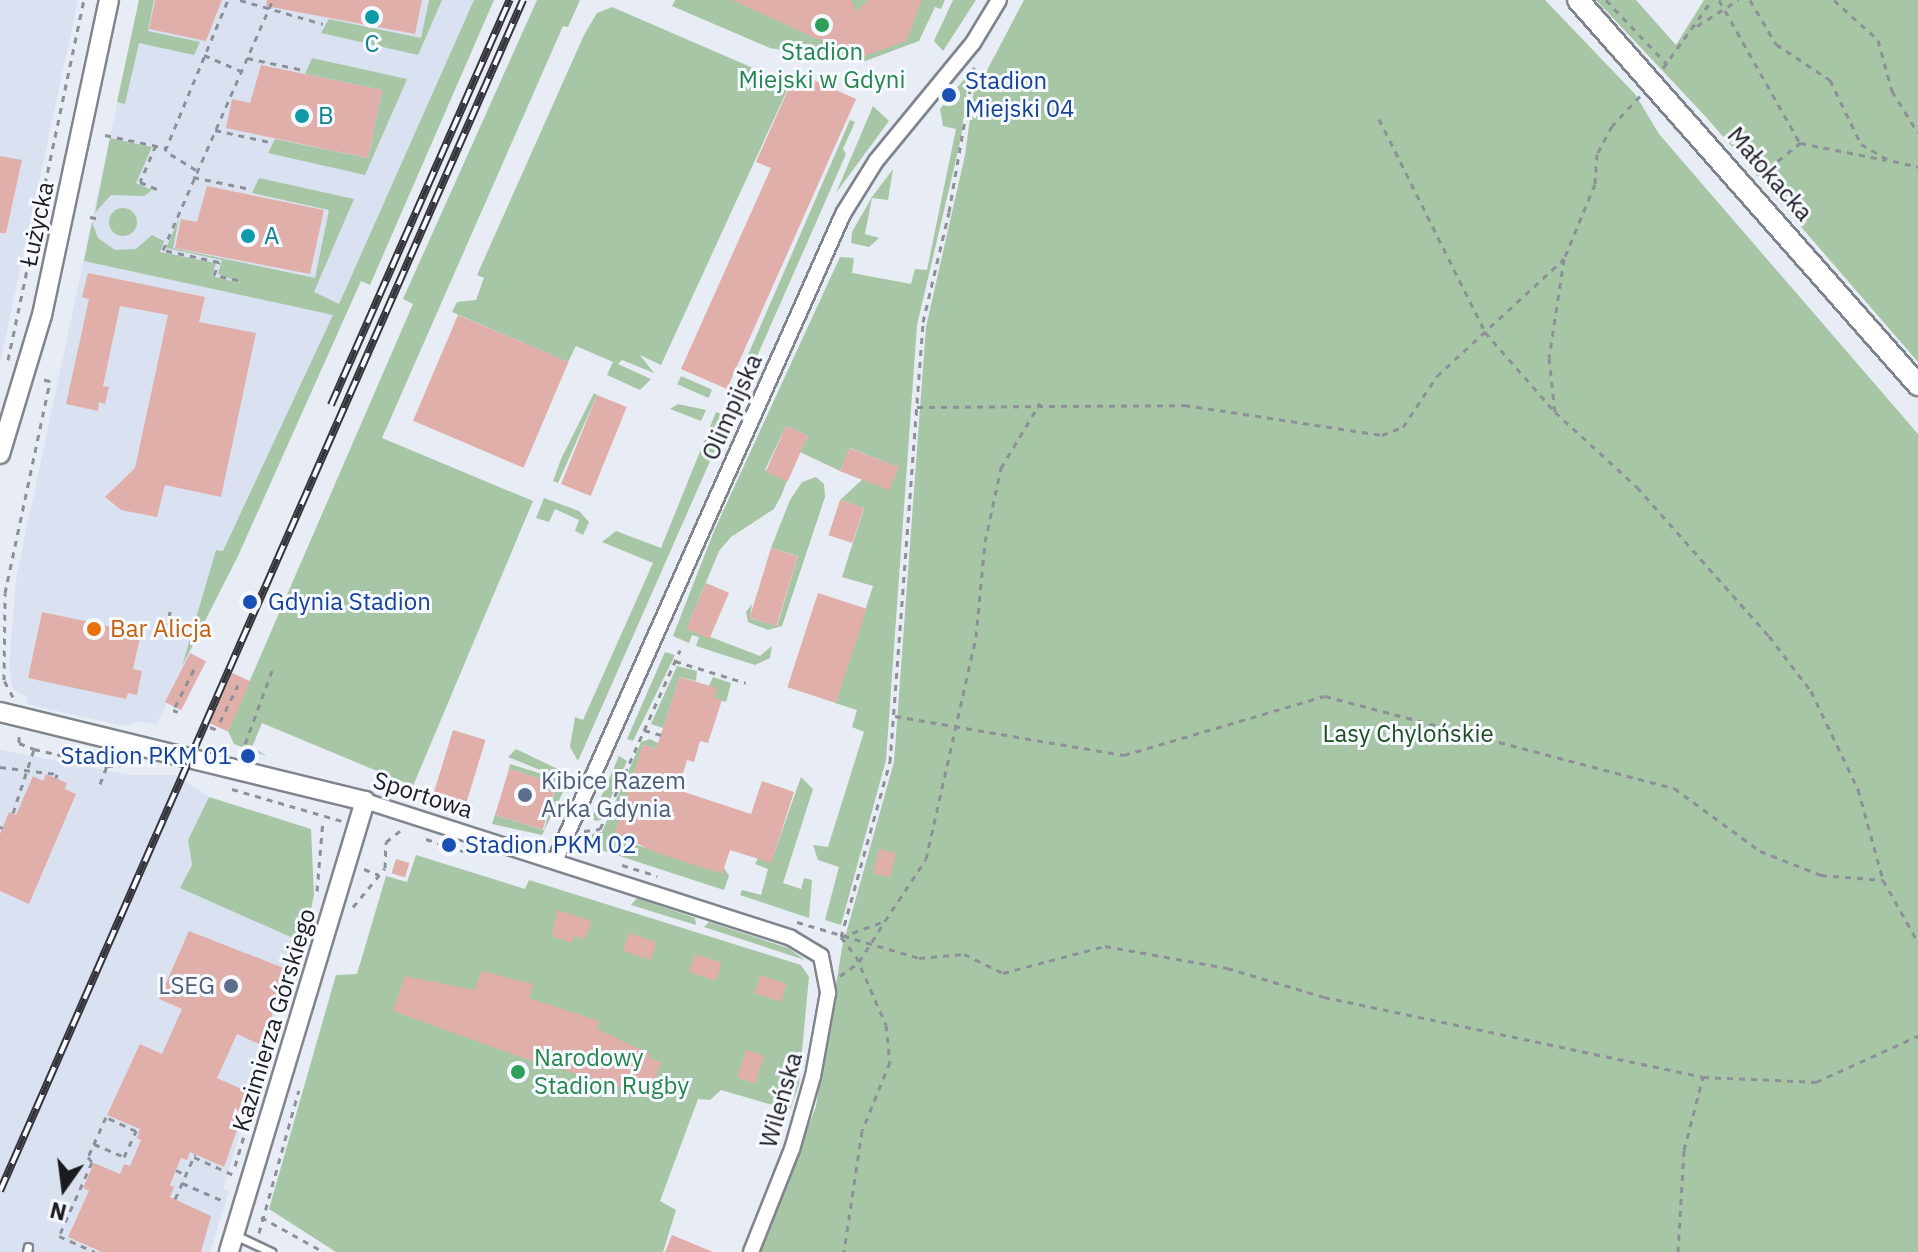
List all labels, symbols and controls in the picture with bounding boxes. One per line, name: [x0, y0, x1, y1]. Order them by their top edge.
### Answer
marker: C: [363, 8, 381, 26]
marker: Stadion Miejski w Gdyni: [813, 16, 831, 34]
place label: C: [365, 30, 379, 58]
place label: Stadion Miejski w Gdyni: [739, 38, 905, 94]
place label: Stadion Miejski 04: [965, 67, 1074, 123]
marker: Stadion Miejski 04: [940, 86, 958, 104]
place label: B: [318, 102, 334, 130]
marker: B: [293, 107, 311, 125]
street label: Małokacka: [1721, 121, 1819, 227]
street label: Łużycka: [14, 179, 60, 269]
place label: A: [264, 222, 279, 250]
marker: A: [239, 227, 257, 245]
street label: Olimpijska: [696, 349, 768, 465]
place label: Gdynia Stadion: [268, 588, 431, 616]
marker: Gdynia Stadion: [239, 591, 261, 613]
place label: Bar Alicja: [110, 615, 212, 643]
marker: Bar Alicja: [85, 620, 103, 638]
park label: Lasy Chylońskie: [1322, 720, 1494, 748]
place label: Stadion PKM 01: [60, 742, 232, 770]
marker: Stadion PKM 01: [239, 747, 257, 765]
street label: Sportowa: [370, 765, 476, 825]
place label: Kibice Razem Arka Gdynia: [541, 767, 686, 823]
marker: Kibice Razem Arka Gdynia: [516, 786, 534, 804]
place label: Stadion PKM 02: [465, 831, 637, 859]
marker: Stadion PKM 02: [440, 836, 458, 854]
street label: Kazimierza Górskiego: [226, 905, 322, 1135]
place label: LSEG: [158, 972, 215, 1000]
marker: LSEG: [222, 977, 240, 995]
place label: Narodowy Stadion Rugby: [534, 1044, 689, 1100]
street label: Wileńska: [754, 1049, 808, 1151]
marker: Narodowy Stadion Rugby: [509, 1063, 527, 1081]
north arrow: [24, 1148, 104, 1228]
text: N: [47, 1196, 69, 1228]

